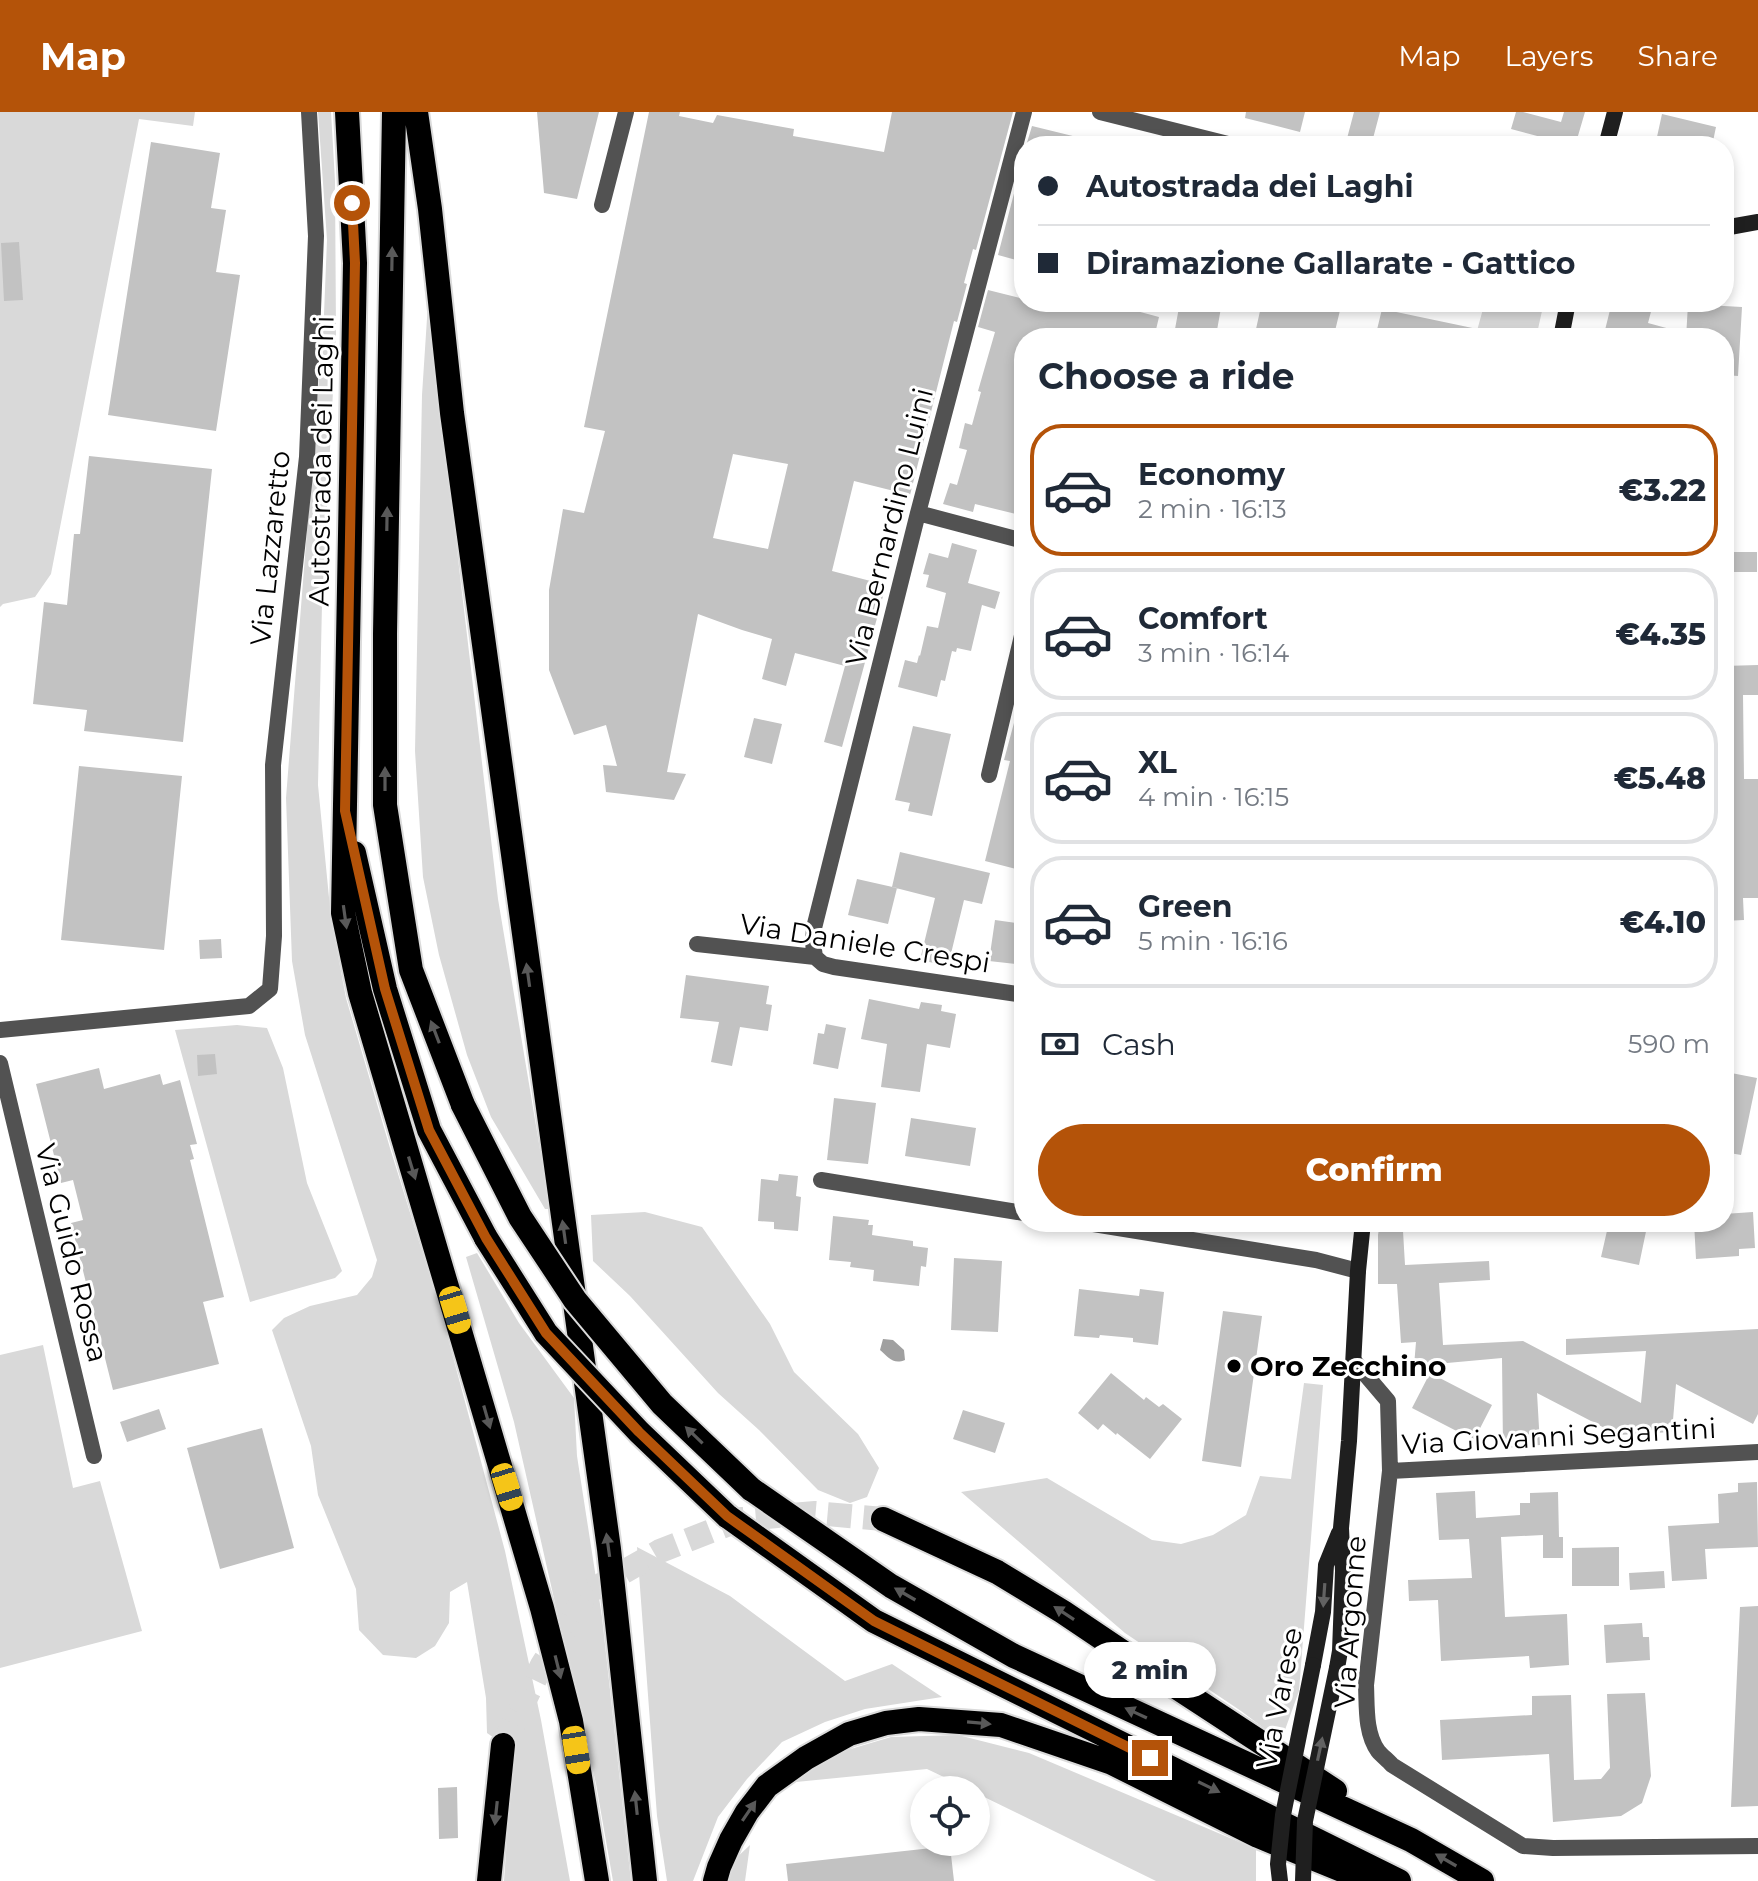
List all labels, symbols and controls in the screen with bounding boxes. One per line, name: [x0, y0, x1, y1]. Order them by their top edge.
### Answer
text: Map: [40, 33, 126, 80]
text: Map: [1398, 39, 1461, 73]
text: Layers: [1505, 39, 1594, 73]
text: Share: [1638, 39, 1718, 73]
text: Autostrada dei Laghi: [1086, 168, 1413, 205]
route start: [334, 185, 370, 221]
text: Diramazione Gallarate - Gattico: [1086, 245, 1575, 282]
one-way arrow: [386, 246, 398, 271]
street label: Autostrada dei Laghi: [301, 315, 341, 607]
text: Choose a ride: [1038, 354, 1295, 398]
street label: Via Bernardino Luini: [838, 385, 940, 669]
street label: Via Lazzaretto: [243, 449, 297, 647]
icon: car: [1042, 454, 1114, 526]
text: Economy: [1138, 456, 1285, 493]
text: €3.22: [1619, 472, 1706, 509]
text: 2 min · 16:13: [1138, 493, 1287, 525]
one-way arrow: [381, 506, 393, 531]
icon: car: [1042, 598, 1114, 670]
text: Comfort: [1138, 600, 1268, 637]
text: €4.35: [1615, 616, 1706, 653]
text: 3 min · 16:14: [1138, 637, 1289, 669]
icon: car: [1042, 742, 1114, 814]
text: XL: [1138, 744, 1177, 781]
text: €5.48: [1614, 760, 1706, 797]
one-way arrow: [379, 766, 391, 791]
text: 4 min · 16:15: [1138, 781, 1289, 813]
icon: car: [1042, 886, 1114, 958]
text: Green: [1138, 888, 1232, 925]
text: €4.10: [1619, 904, 1706, 941]
one-way arrow: [339, 905, 352, 930]
street label: Via Daniele Crespi: [737, 906, 993, 980]
text: 5 min · 16:16: [1138, 925, 1288, 957]
one-way arrow: [521, 962, 534, 987]
one-way arrow: [428, 1020, 441, 1044]
icon: cash: [1038, 1022, 1082, 1066]
text: Cash: [1102, 1026, 1176, 1063]
text: 590 m: [1628, 1028, 1710, 1060]
button: Confirm: [1038, 1124, 1710, 1216]
street label: Via Guido Rossa: [28, 1140, 116, 1366]
one-way arrow: [406, 1156, 419, 1180]
one-way arrow: [557, 1219, 570, 1244]
car: [437, 1284, 473, 1336]
place label: Oro Zecchino: [1250, 1349, 1446, 1383]
marker: Oro Zecchino: [1225, 1357, 1243, 1375]
one-way arrow: [481, 1405, 493, 1430]
street label: Via Giovanni Segantini: [1401, 1411, 1717, 1461]
one-way arrow: [685, 1427, 704, 1445]
car: [489, 1461, 525, 1513]
one-way arrow: [601, 1532, 614, 1557]
street label: Via Argonne: [1327, 1535, 1373, 1709]
one-way arrow: [1317, 1583, 1330, 1608]
one-way arrow: [894, 1588, 917, 1601]
one-way arrow: [1054, 1606, 1075, 1621]
street label: Via Varese: [1249, 1624, 1309, 1772]
callout: 2 min: [1084, 1642, 1216, 1698]
text: 2 min: [1112, 1654, 1188, 1686]
one-way arrow: [552, 1655, 564, 1680]
one-way arrow: [1125, 1706, 1148, 1720]
one-way arrow: [967, 1717, 992, 1730]
car: [560, 1724, 592, 1776]
one-way arrow: [1314, 1736, 1327, 1761]
route end: [1132, 1740, 1168, 1776]
map controls: [910, 1776, 990, 1856]
button: locate: [910, 1776, 990, 1856]
one-way arrow: [1197, 1780, 1220, 1794]
one-way arrow: [630, 1791, 643, 1816]
one-way arrow: [490, 1801, 503, 1826]
one-way arrow: [741, 1801, 756, 1822]
one-way arrow: [1435, 1853, 1458, 1867]

